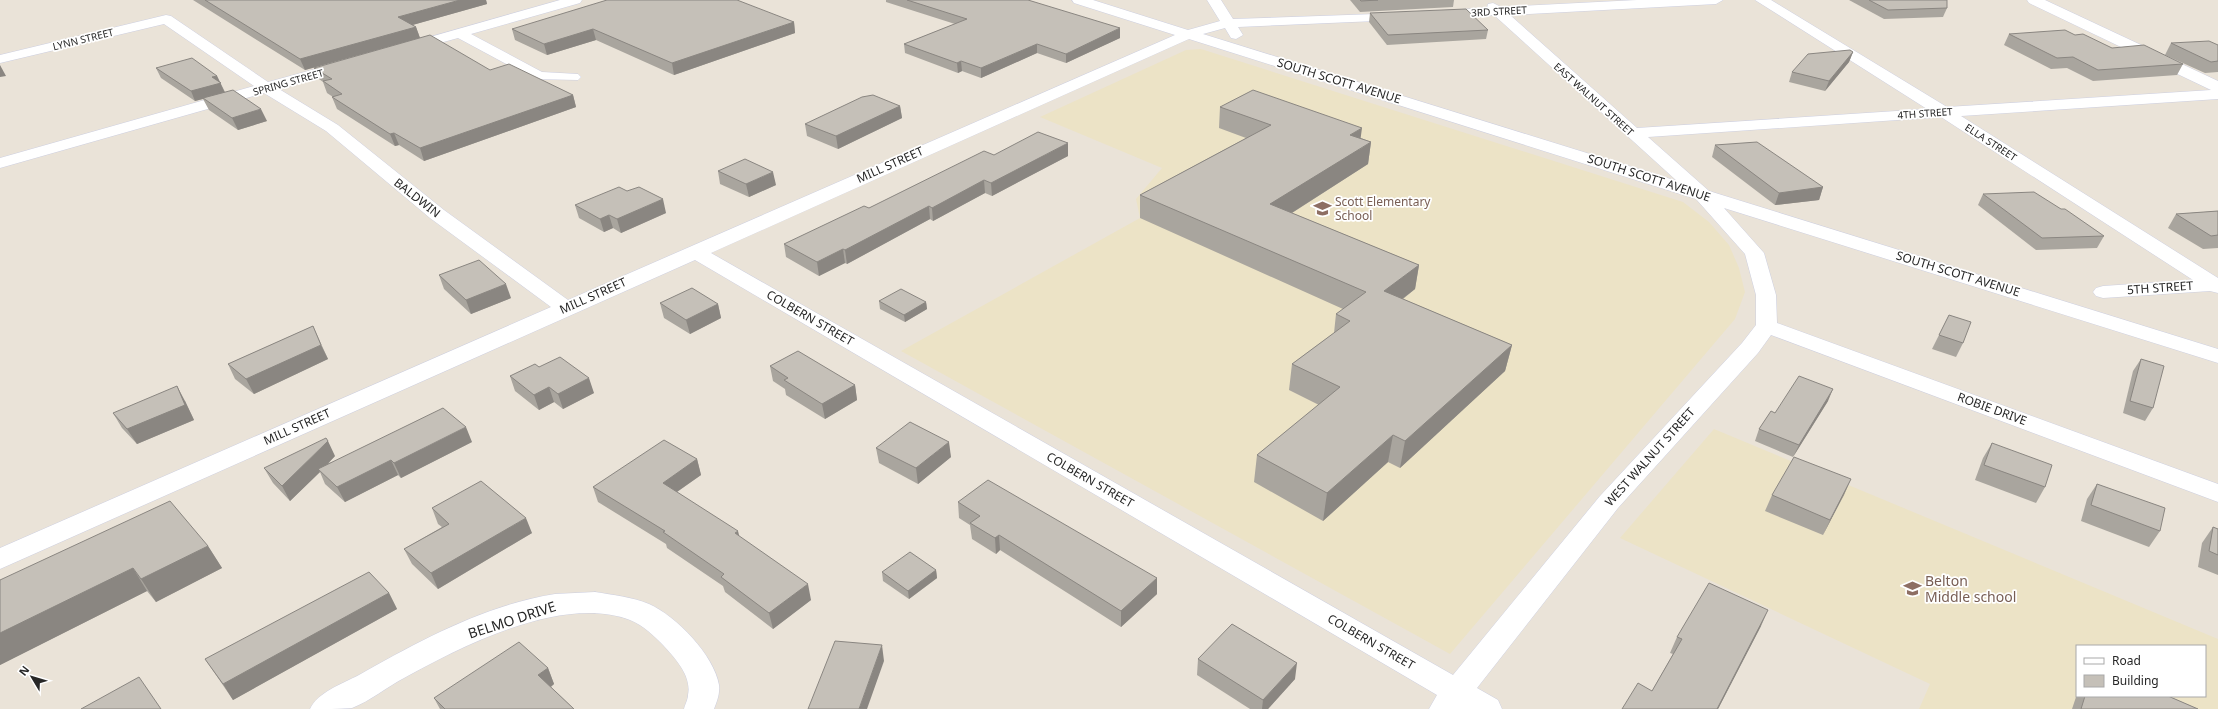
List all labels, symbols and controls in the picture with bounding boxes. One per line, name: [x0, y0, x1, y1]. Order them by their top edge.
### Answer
street label: 3RD STREET: [1471, 3, 1528, 19]
street label: LYNN STREET: [51, 25, 115, 53]
street label: SOUTH SCOTT AVENUE: [1275, 54, 1403, 107]
street label: EAST WALNUT STREET: [1551, 59, 1637, 139]
street label: SPRING STREET: [251, 65, 325, 99]
street label: 4TH STREET: [1897, 104, 1953, 122]
street label: ELLA STREET: [1962, 120, 2020, 164]
street label: MILL STREET: [854, 142, 926, 187]
street label: SOUTH SCOTT AVENUE: [1585, 150, 1713, 205]
street label: BALDWIN: [391, 174, 444, 221]
place label: Scott Elementary School: [1335, 193, 1431, 224]
school or university icon: Scott Elementary School: [1312, 199, 1332, 219]
street label: SOUTH SCOTT AVENUE: [1894, 247, 2022, 300]
street label: MILL STREET: [557, 273, 629, 318]
street label: 5TH STREET: [2126, 277, 2194, 298]
street label: COLBERN STREET: [764, 286, 857, 350]
street label: ROBIE DRIVE: [1955, 388, 2029, 429]
street label: WEST WALNUT STREET: [1601, 403, 1699, 510]
street label: MILL STREET: [261, 404, 333, 449]
street label: COLBERN STREET: [1044, 448, 1137, 512]
place label: Belton Middle school: [1925, 571, 2016, 606]
school or university icon: Belton Middle school: [1902, 579, 1922, 599]
street label: BELMO DRIVE: [465, 596, 558, 643]
street label: COLBERN STREET: [1325, 610, 1418, 674]
legend: [2076, 645, 2206, 697]
text: Road: [2112, 652, 2141, 669]
north arrow: [12, 657, 52, 697]
text: N: [15, 662, 32, 679]
text: Building: [2112, 672, 2159, 689]

